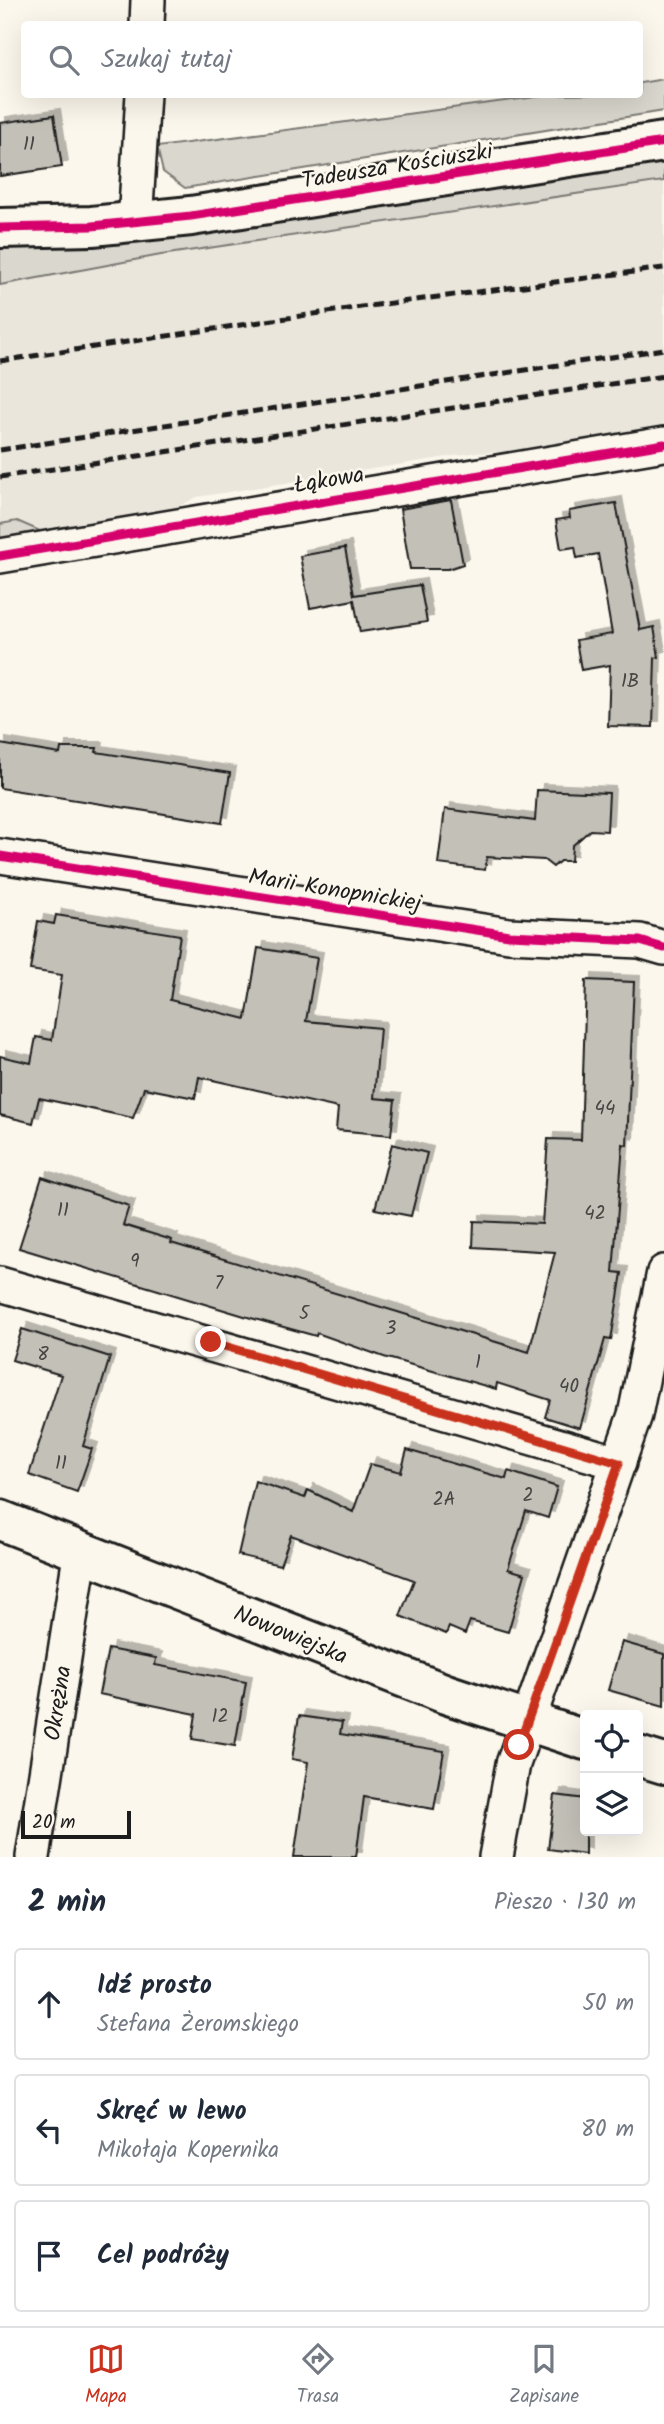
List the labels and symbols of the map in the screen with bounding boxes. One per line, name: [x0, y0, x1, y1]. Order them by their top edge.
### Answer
house number: 11: [23, 130, 35, 160]
street label: Tadeusza Kościuszki: [299, 134, 497, 200]
street label: Łąkowa: [292, 458, 367, 504]
house number: 1B: [621, 667, 639, 697]
street label: Marii Konopnickiej: [246, 860, 425, 923]
house number: 44: [595, 1094, 615, 1124]
house number: 11: [57, 1196, 69, 1226]
house number: 42: [584, 1199, 606, 1229]
house number: 9: [130, 1247, 140, 1277]
house number: 7: [215, 1269, 225, 1299]
house number: 5: [299, 1299, 311, 1329]
house number: 3: [386, 1314, 397, 1344]
route end: [195, 1326, 226, 1357]
house number: 8: [37, 1340, 49, 1370]
house number: 1: [475, 1348, 481, 1378]
house number: 40: [559, 1372, 579, 1402]
house number: 11: [55, 1449, 67, 1479]
house number: 2: [522, 1481, 534, 1511]
house number: 2A: [433, 1485, 455, 1515]
street label: Nowowiejska: [228, 1597, 353, 1675]
street label: Okrężna: [35, 1663, 83, 1743]
house number: 12: [211, 1702, 229, 1732]
route start: [503, 1729, 534, 1760]
scale bar: [21, 1808, 131, 1840]

